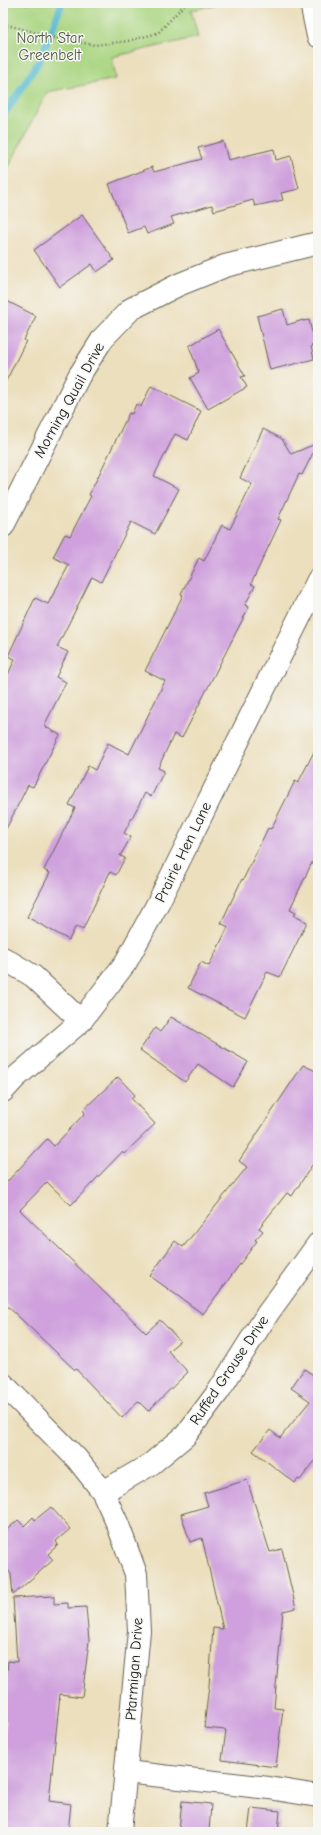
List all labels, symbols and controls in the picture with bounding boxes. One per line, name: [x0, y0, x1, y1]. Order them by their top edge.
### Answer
park label: North Star Greenbelt: [17, 29, 84, 64]
street label: Morning Quail Drive: [30, 339, 108, 461]
street label: Prairie Hen Lane: [151, 798, 215, 905]
street label: Ruffed Grouse Drive: [186, 1311, 273, 1428]
street label: Ptarmigan Drive: [121, 1617, 147, 1721]

